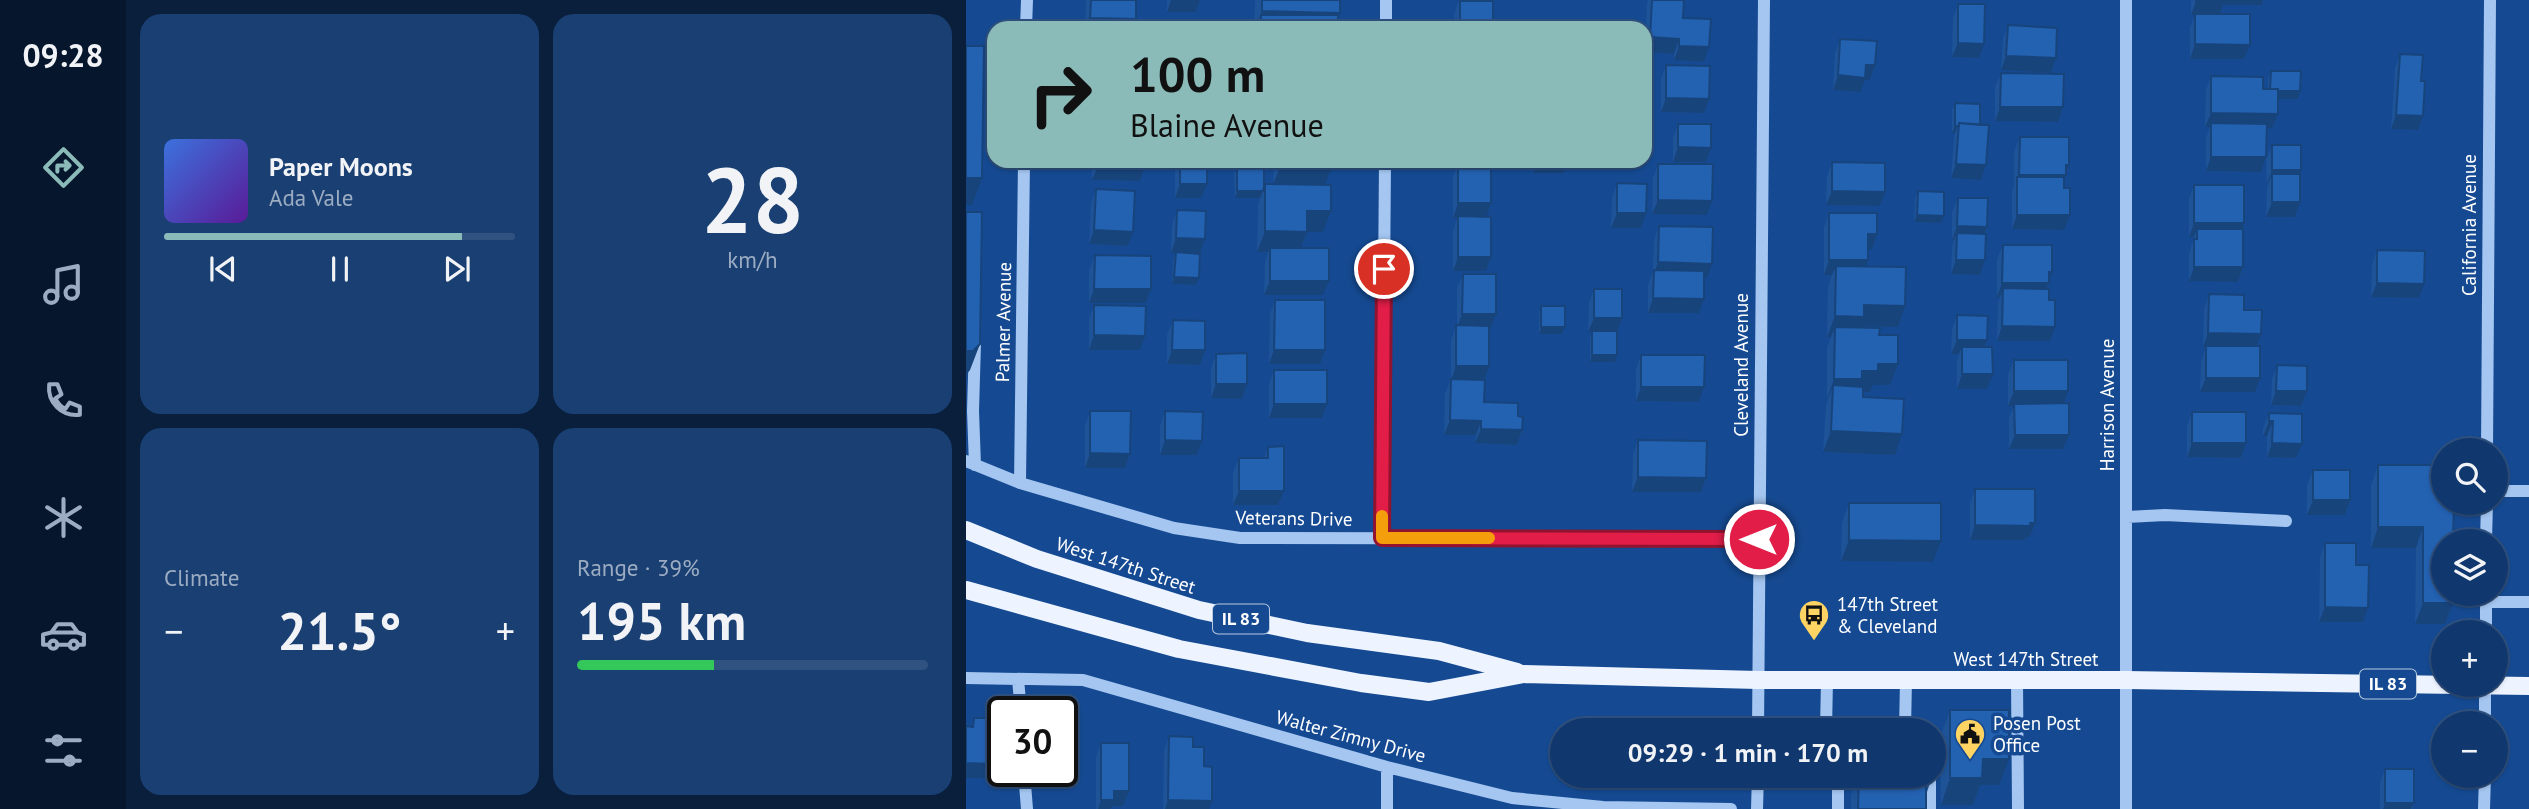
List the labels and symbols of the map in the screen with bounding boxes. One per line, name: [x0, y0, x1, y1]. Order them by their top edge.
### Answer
street label: California Avenue: [2457, 154, 2481, 296]
pin: [1354, 239, 1414, 299]
street label: Palmer Avenue: [990, 262, 1016, 382]
street label: Cleveland Avenue: [1729, 293, 1753, 437]
street label: Harrison Avenue: [2095, 339, 2119, 471]
position arrow: [1722, 502, 1796, 576]
street label: Veterans Drive: [1234, 505, 1353, 531]
street label: West 147th Street: [1053, 531, 1199, 599]
place label: 147th Street & Cleveland: [1837, 592, 1939, 638]
bus stop icon: 147th Street & Cleveland: [1797, 598, 1831, 642]
road number: IL 83: [1213, 604, 1269, 634]
street label: West 147th Street: [1953, 647, 2099, 671]
road number: IL 83: [2360, 670, 2416, 698]
speed limit sign: 30: [987, 696, 1078, 787]
street label: Walter Zimny Drive: [1274, 704, 1428, 768]
place label: Posen Post Office: [1993, 711, 2081, 757]
public building icon: Posen Post Office: [1953, 717, 1987, 761]

